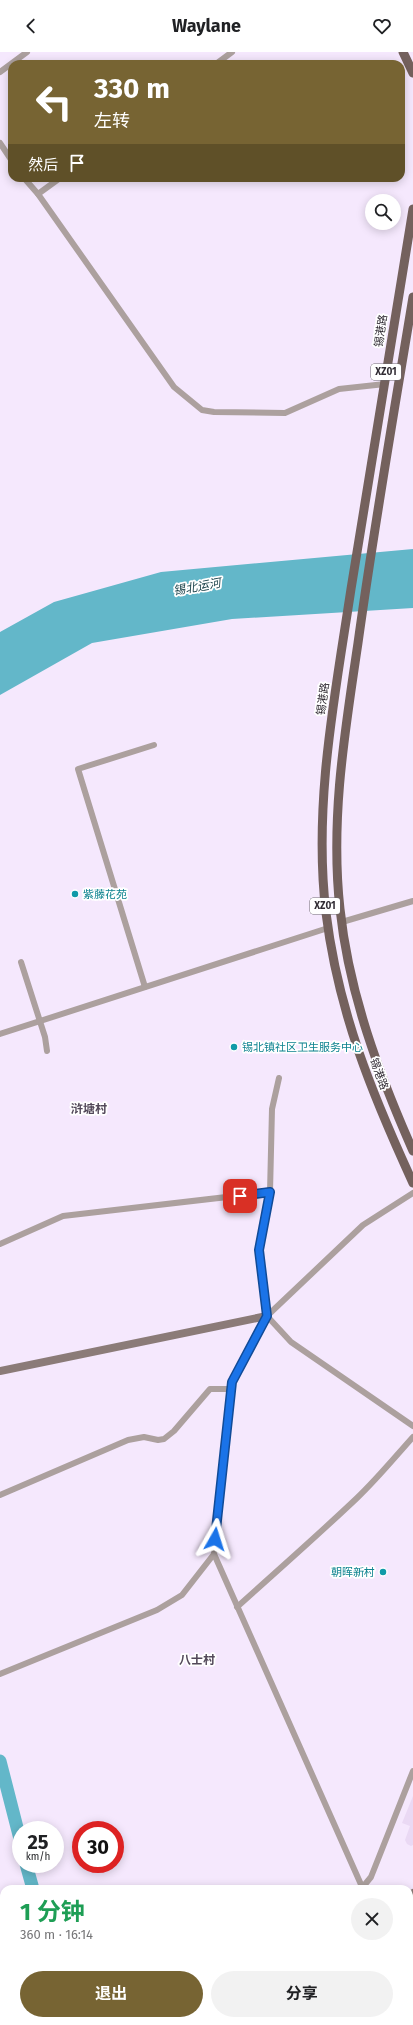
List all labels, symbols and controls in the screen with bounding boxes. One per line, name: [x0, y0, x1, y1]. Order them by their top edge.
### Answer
icon: back: [20, 15, 42, 37]
text: Waylane: [172, 15, 241, 37]
icon: heart: [371, 15, 393, 37]
text: 330 m: [94, 72, 170, 105]
icon: left: [28, 76, 80, 128]
text: 左转: [94, 110, 130, 132]
icon: arrive: [66, 152, 88, 174]
text: 然后: [28, 156, 58, 174]
map controls: [365, 194, 401, 230]
button: search: [365, 194, 401, 230]
street label: 锡港路: [372, 314, 390, 348]
road number: XZ01: [371, 364, 401, 380]
water label: 锡北运河: [172, 576, 224, 598]
street label: 锡港路: [314, 682, 332, 716]
place label: 紫藤花苑: [83, 888, 127, 901]
marker: 紫藤花苑: [70, 889, 80, 899]
road number: XZ01: [310, 898, 340, 914]
place label: 锡北镇社区卫生服务中心: [242, 1041, 363, 1054]
marker: 锡北镇社区卫生服务中心: [229, 1042, 239, 1052]
street label: 锡港路: [367, 1056, 391, 1092]
district label: 浒塘村: [71, 1102, 107, 1116]
pin: [223, 1179, 257, 1213]
icon: arrive: [229, 1185, 251, 1207]
position arrow: [194, 1518, 236, 1560]
place label: 朝晖新村: [331, 1566, 375, 1579]
marker: 朝晖新村: [378, 1567, 388, 1577]
district label: 八士村: [179, 1653, 215, 1667]
speed limit sign: 30: [72, 1821, 124, 1873]
text: 25: [27, 1830, 49, 1854]
text: km/h: [26, 1851, 50, 1863]
text: 1 分钟: [20, 1898, 85, 1926]
button: close: [351, 1898, 393, 1940]
text: 360 m · 16:14: [20, 1927, 93, 1942]
button: 退出: [20, 1971, 203, 2017]
button: 分享: [211, 1971, 393, 2017]

